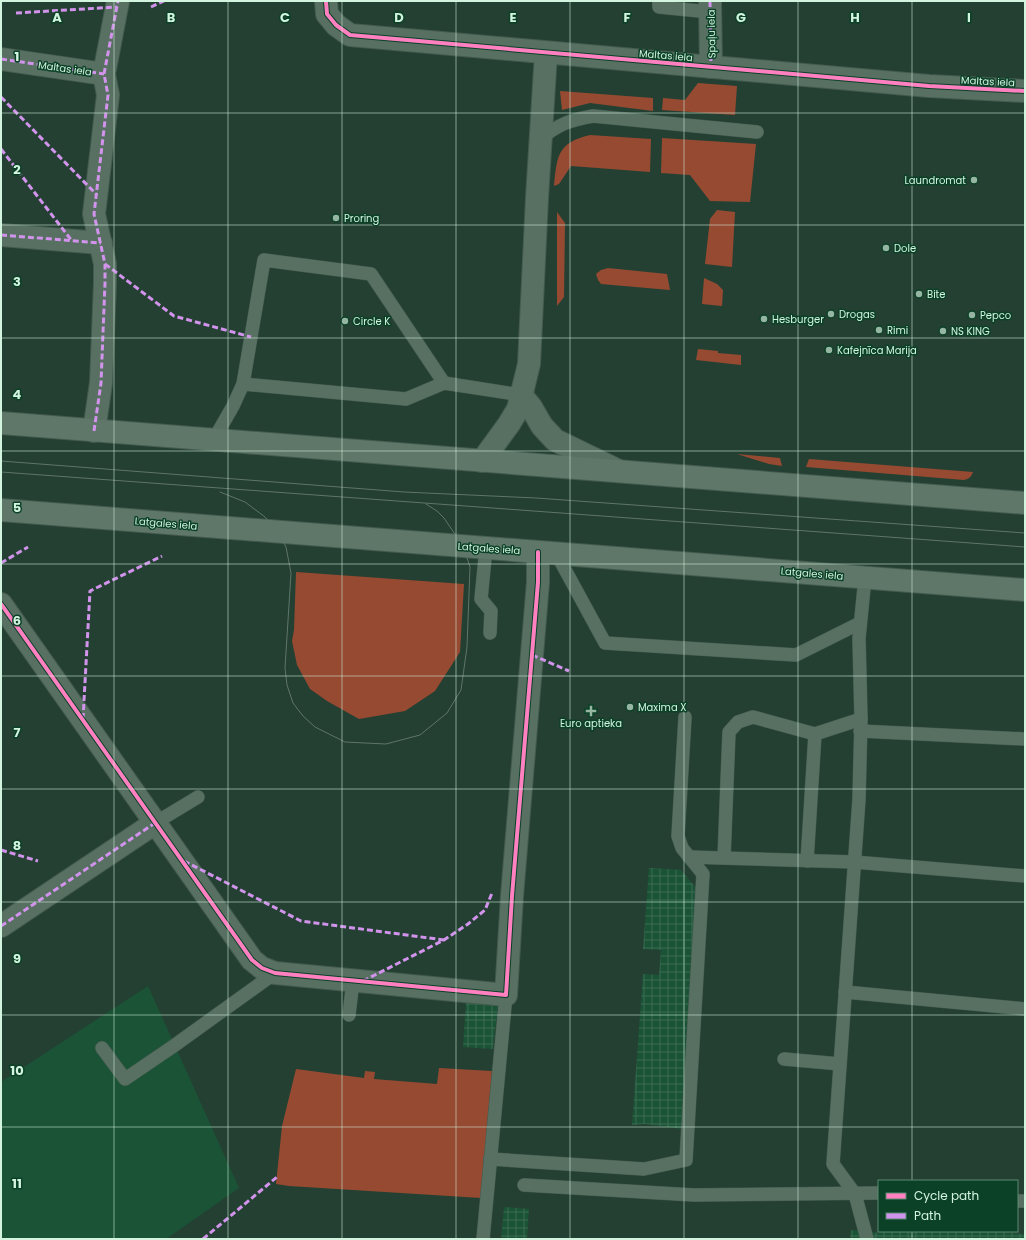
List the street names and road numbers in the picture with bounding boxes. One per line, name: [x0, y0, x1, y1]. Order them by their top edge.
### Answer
street label: Spaļu iela: [704, 9, 719, 59]
street label: Maltas iela: [638, 46, 694, 65]
street label: Maltas iela: [37, 57, 93, 80]
street label: Maltas iela: [961, 73, 1015, 90]
street label: Latgales iela: [134, 513, 198, 534]
street label: Latgales iela: [457, 539, 521, 558]
street label: Latgales iela: [780, 563, 844, 584]

